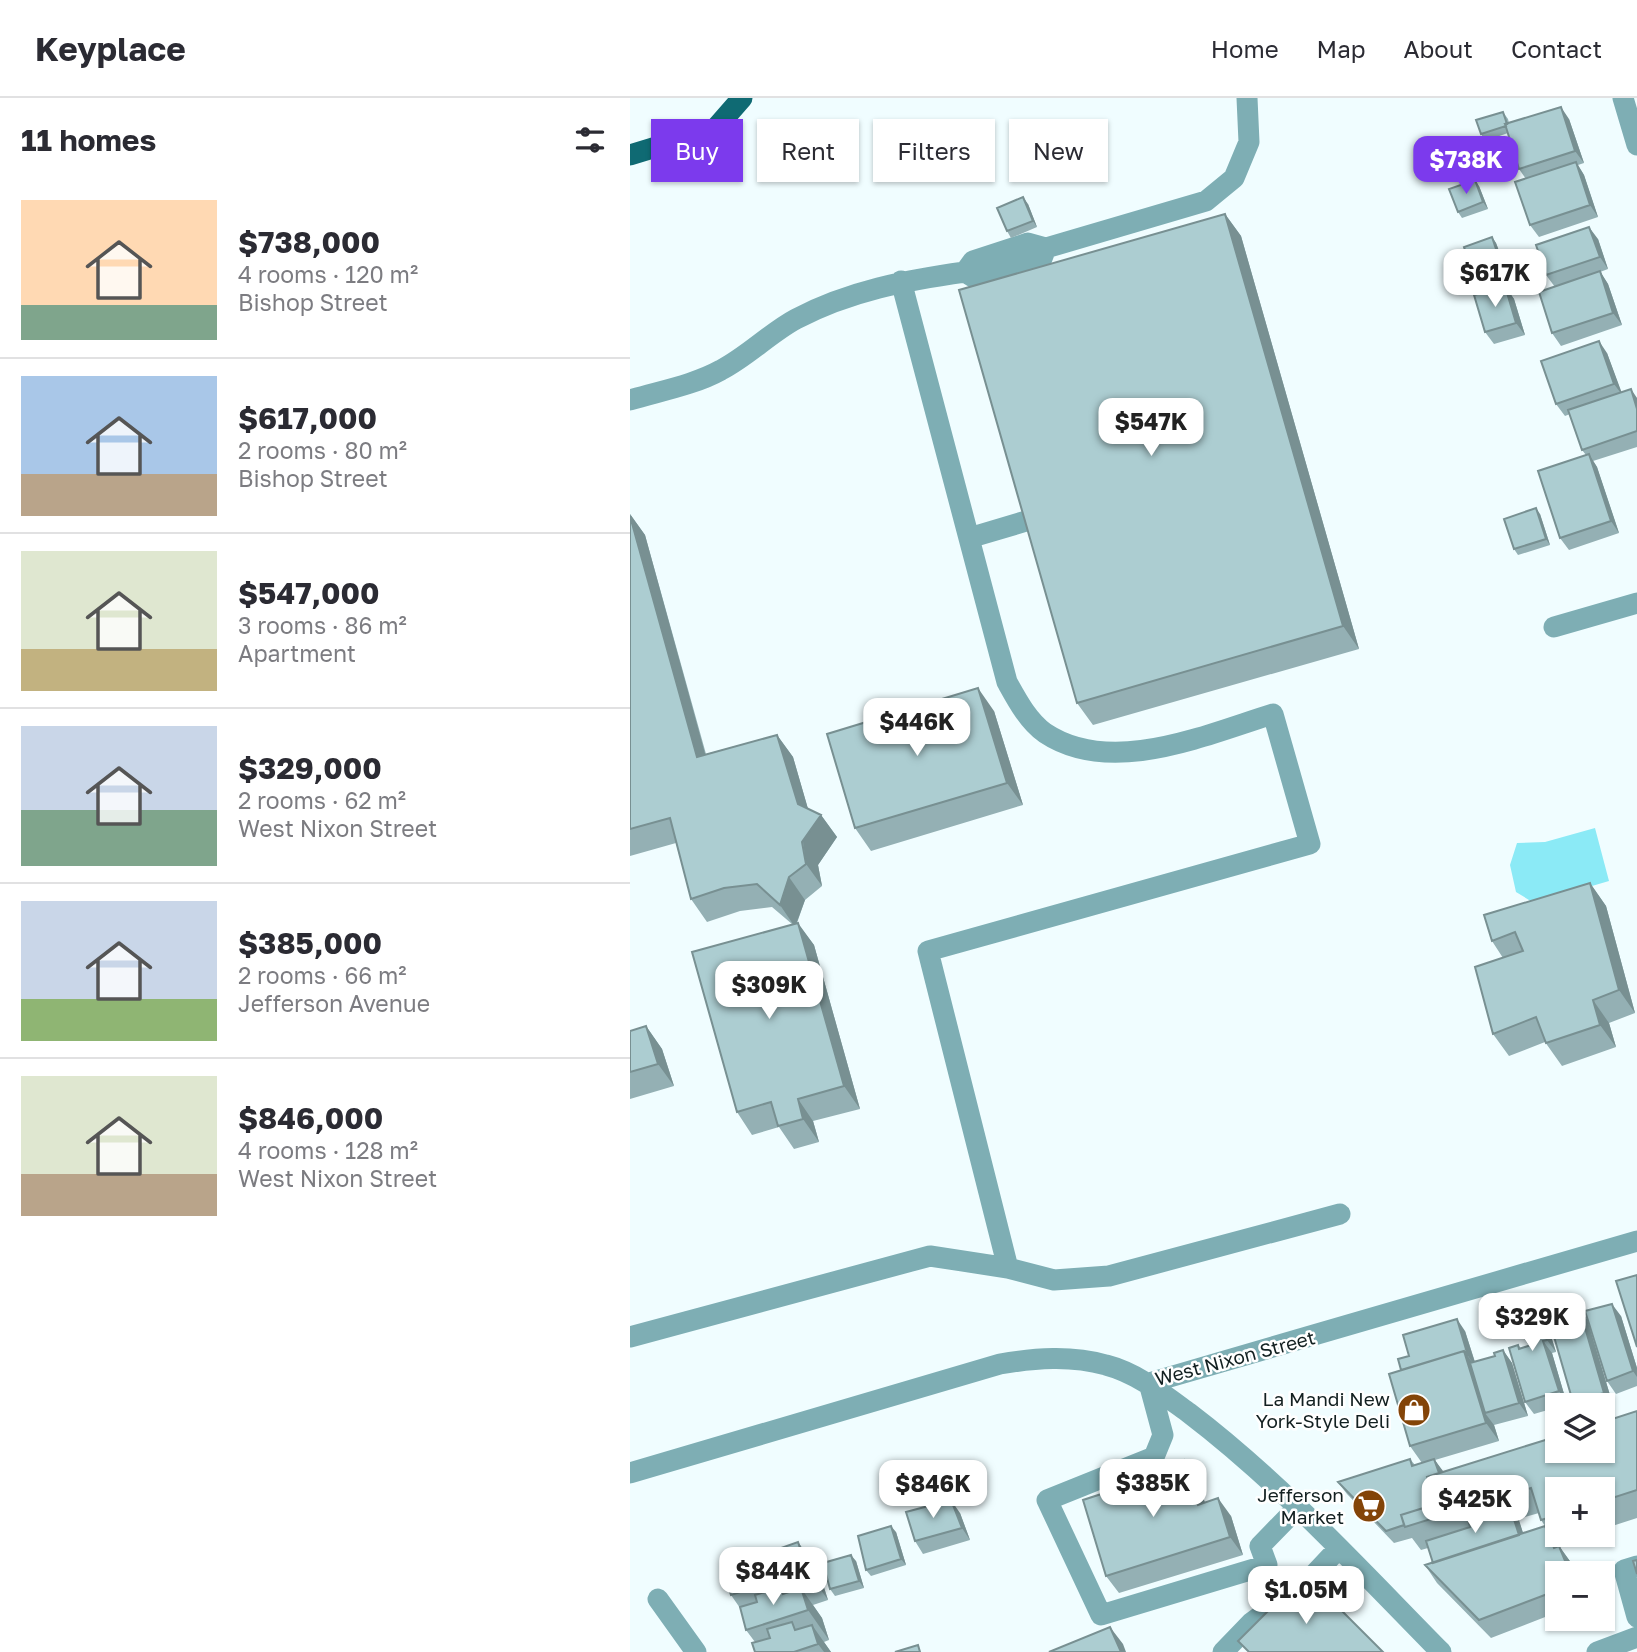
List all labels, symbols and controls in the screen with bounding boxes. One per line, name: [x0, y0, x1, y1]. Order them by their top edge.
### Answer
text: Keyplace: [35, 29, 186, 68]
text: Home: [1211, 34, 1279, 63]
text: Map: [1317, 34, 1366, 63]
text: About: [1404, 34, 1473, 63]
text: Contact: [1511, 34, 1602, 63]
chip: Buy: [651, 119, 743, 182]
chip: Rent: [757, 119, 859, 182]
chip: Filters: [873, 119, 995, 182]
chip: New: [1009, 119, 1108, 182]
icon: filters: [571, 121, 609, 159]
text: 11 homes: [21, 122, 156, 158]
pin: $738K: [1417, 136, 1515, 196]
text: $738K: [1429, 145, 1503, 173]
text: $738,000: [238, 224, 380, 260]
icon: home: [77, 228, 161, 312]
pin: $617K: [1446, 250, 1544, 309]
text: $617K: [1459, 258, 1531, 286]
text: 4 rooms · 120 m²: [238, 260, 418, 288]
text: Bishop Street: [238, 288, 388, 316]
pin: $547K: [1102, 398, 1200, 458]
text: $617,000: [238, 400, 377, 436]
icon: home: [77, 404, 161, 488]
text: $547K: [1114, 407, 1188, 435]
text: 2 rooms · 80 m²: [238, 436, 407, 464]
text: Bishop Street: [238, 464, 388, 492]
text: $547,000: [238, 575, 380, 611]
icon: home: [77, 579, 161, 663]
text: 3 rooms · 86 m²: [238, 611, 407, 639]
text: Apartment: [238, 639, 356, 667]
pin: $446K: [868, 698, 966, 758]
text: $446K: [879, 707, 955, 735]
text: $329,000: [238, 750, 382, 786]
icon: home: [77, 754, 161, 838]
text: 2 rooms · 62 m²: [238, 786, 406, 814]
text: West Nixon Street: [238, 814, 437, 842]
text: $385,000: [238, 925, 382, 961]
icon: home: [77, 929, 161, 1013]
text: 2 rooms · 66 m²: [238, 961, 407, 989]
pin: $309K: [720, 962, 818, 1021]
text: $309K: [731, 970, 807, 998]
text: Jefferson Avenue: [238, 989, 430, 1017]
text: $846,000: [238, 1100, 383, 1136]
icon: home: [77, 1104, 161, 1188]
text: 4 rooms · 128 m²: [238, 1136, 418, 1164]
text: West Nixon Street: [238, 1164, 437, 1192]
pin: $329K: [1483, 1294, 1581, 1353]
text: $329K: [1495, 1302, 1569, 1330]
street label: West Nixon Street: [1152, 1325, 1317, 1390]
place label: La Mandi New York-Style Deli: [1256, 1387, 1390, 1432]
shop icon: La Mandi New York-Style Deli: [1395, 1391, 1433, 1429]
map controls: [1545, 1393, 1615, 1631]
button: layers: [1545, 1393, 1615, 1463]
pin: $846K: [884, 1460, 982, 1520]
pin: $385K: [1104, 1460, 1202, 1519]
text: $385K: [1116, 1468, 1190, 1496]
text: $846K: [895, 1469, 971, 1497]
pin: $425K: [1426, 1476, 1524, 1535]
button: +: [1545, 1477, 1615, 1547]
place label: Jefferson Market: [1257, 1483, 1344, 1528]
text: $425K: [1438, 1484, 1512, 1512]
supermarket icon: Jefferson Market: [1350, 1487, 1388, 1525]
pin: $844K: [724, 1548, 822, 1607]
text: $844K: [735, 1556, 811, 1584]
button: −: [1545, 1561, 1615, 1631]
pin: $1.05M: [1249, 1566, 1363, 1626]
text: $1.05M: [1264, 1575, 1348, 1603]

